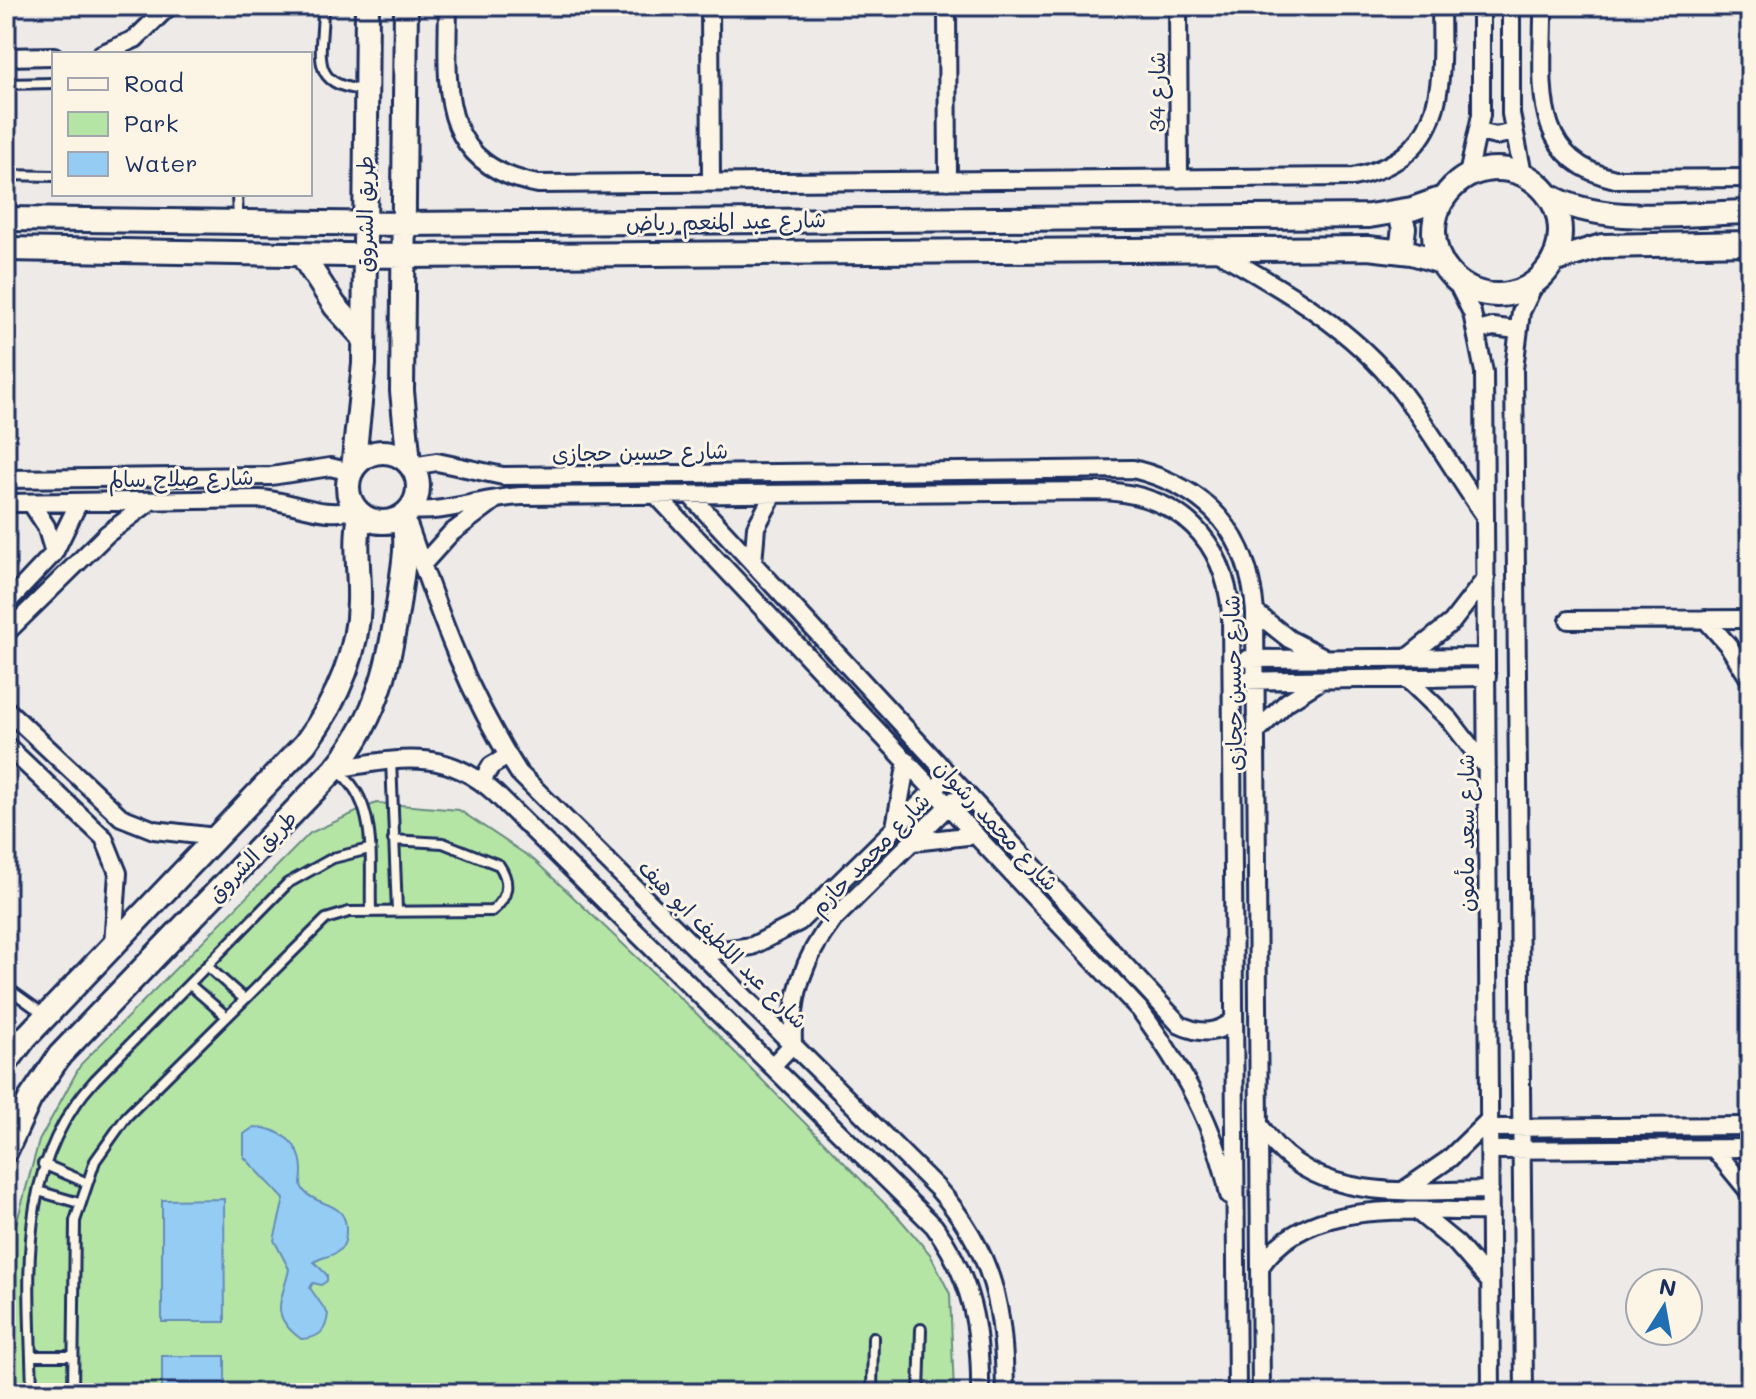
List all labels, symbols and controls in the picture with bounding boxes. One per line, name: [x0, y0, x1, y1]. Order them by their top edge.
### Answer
legend: [52, 52, 312, 196]
street label: شارع 34: [1142, 52, 1173, 132]
text: Road: [124, 67, 184, 98]
text: Park: [124, 107, 178, 138]
text: Water: [124, 147, 198, 178]
street label: طريق الشروق: [350, 155, 379, 273]
street label: شارع عبد المنعم رياض: [626, 204, 826, 240]
street label: شارع حسين حجازى: [551, 435, 729, 470]
street label: شارع صلاح سالم: [108, 462, 254, 497]
street label: شارع حسين حجازى: [1216, 594, 1251, 772]
street label: شارع محمد رشوان: [927, 753, 1066, 898]
street label: شارع سعد مأمون: [1451, 754, 1482, 912]
street label: شارع محمد حازم: [804, 786, 938, 923]
street label: طريق الشروق: [201, 803, 303, 908]
street label: شارع عبد اللطيف ابو هيف: [631, 853, 814, 1036]
north arrow: [1624, 1267, 1704, 1347]
text: N: [1657, 1271, 1679, 1303]

